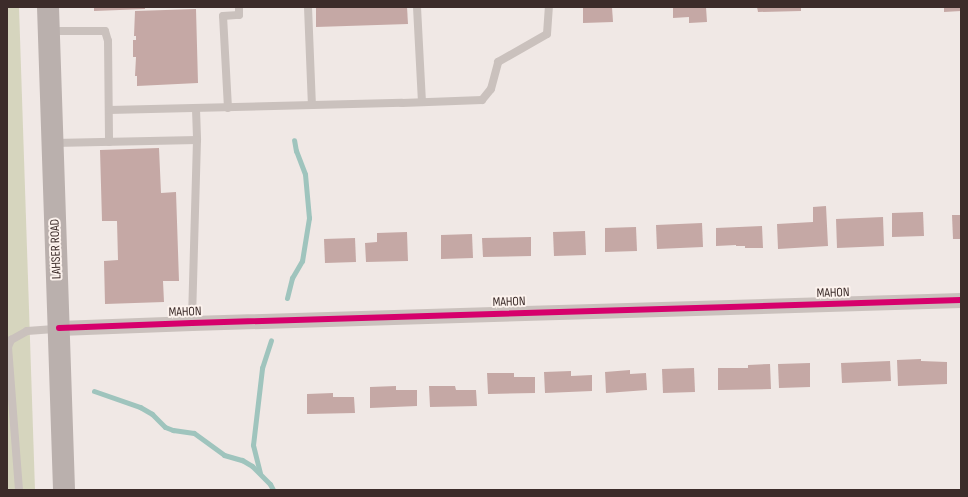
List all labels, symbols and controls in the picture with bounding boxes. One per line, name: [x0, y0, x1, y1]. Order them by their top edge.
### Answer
street label: LAHSER ROAD: [47, 219, 65, 279]
street label: MAHON: [816, 285, 850, 301]
street label: MAHON: [492, 294, 526, 310]
street label: MAHON: [168, 304, 202, 320]

